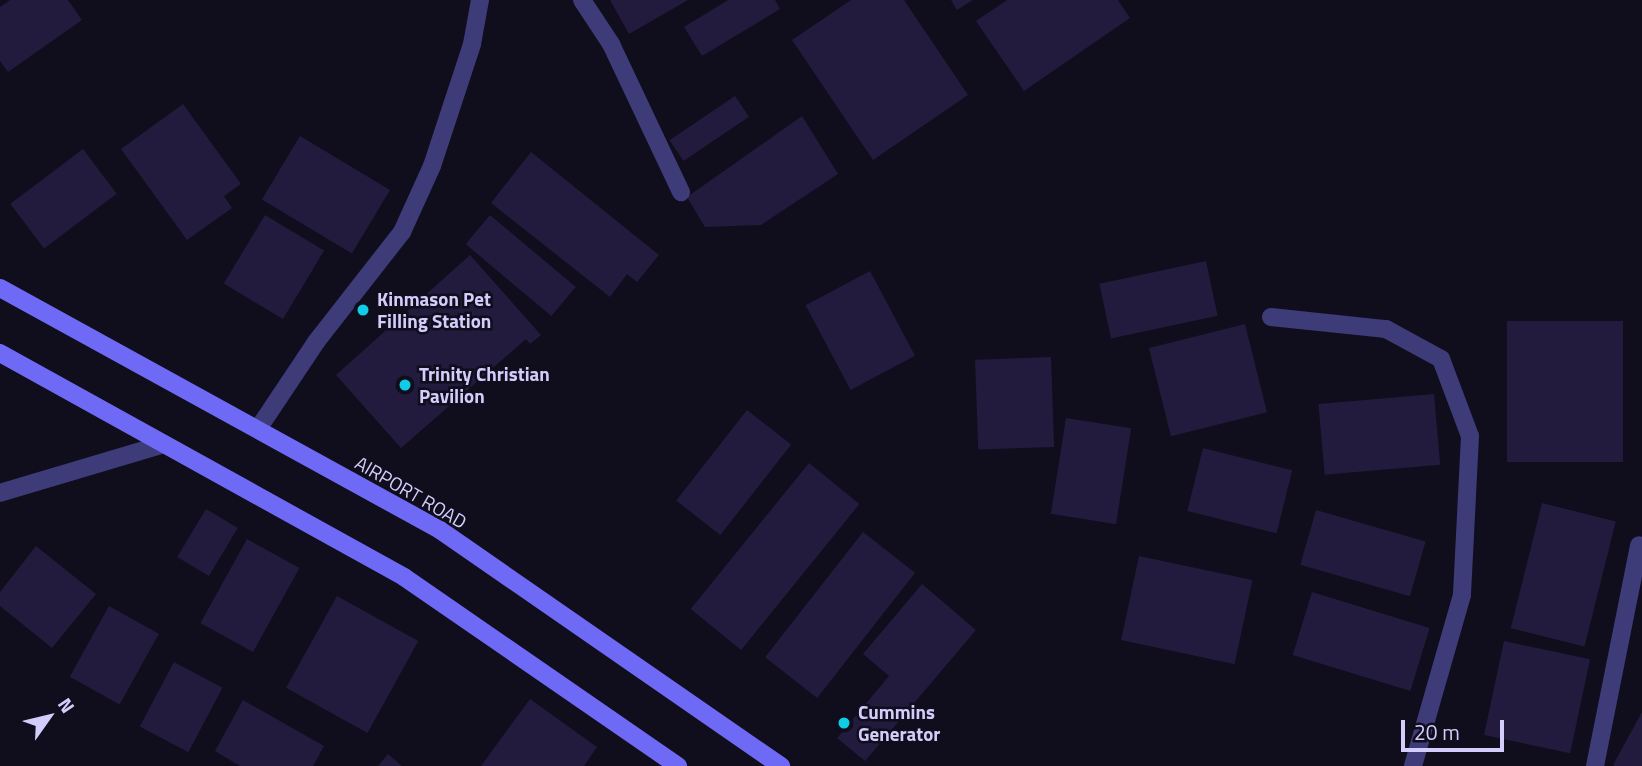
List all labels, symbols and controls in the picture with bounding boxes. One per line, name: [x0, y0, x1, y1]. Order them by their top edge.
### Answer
place label: Kinmason Pet Filling Station: [377, 288, 491, 332]
marker: Kinmason Pet Filling Station: [355, 302, 371, 318]
place label: Trinity Christian Pavilion: [419, 363, 550, 407]
marker: Trinity Christian Pavilion: [397, 377, 413, 393]
street label: AIRPORT ROAD: [351, 451, 471, 533]
north arrow: [14, 682, 84, 752]
text: N: [51, 691, 83, 719]
place label: Cummins Generator: [858, 701, 940, 745]
scale bar: [1404, 706, 1507, 750]
marker: Cummins Generator: [836, 715, 852, 731]
text: 20 m: [1414, 716, 1460, 748]

